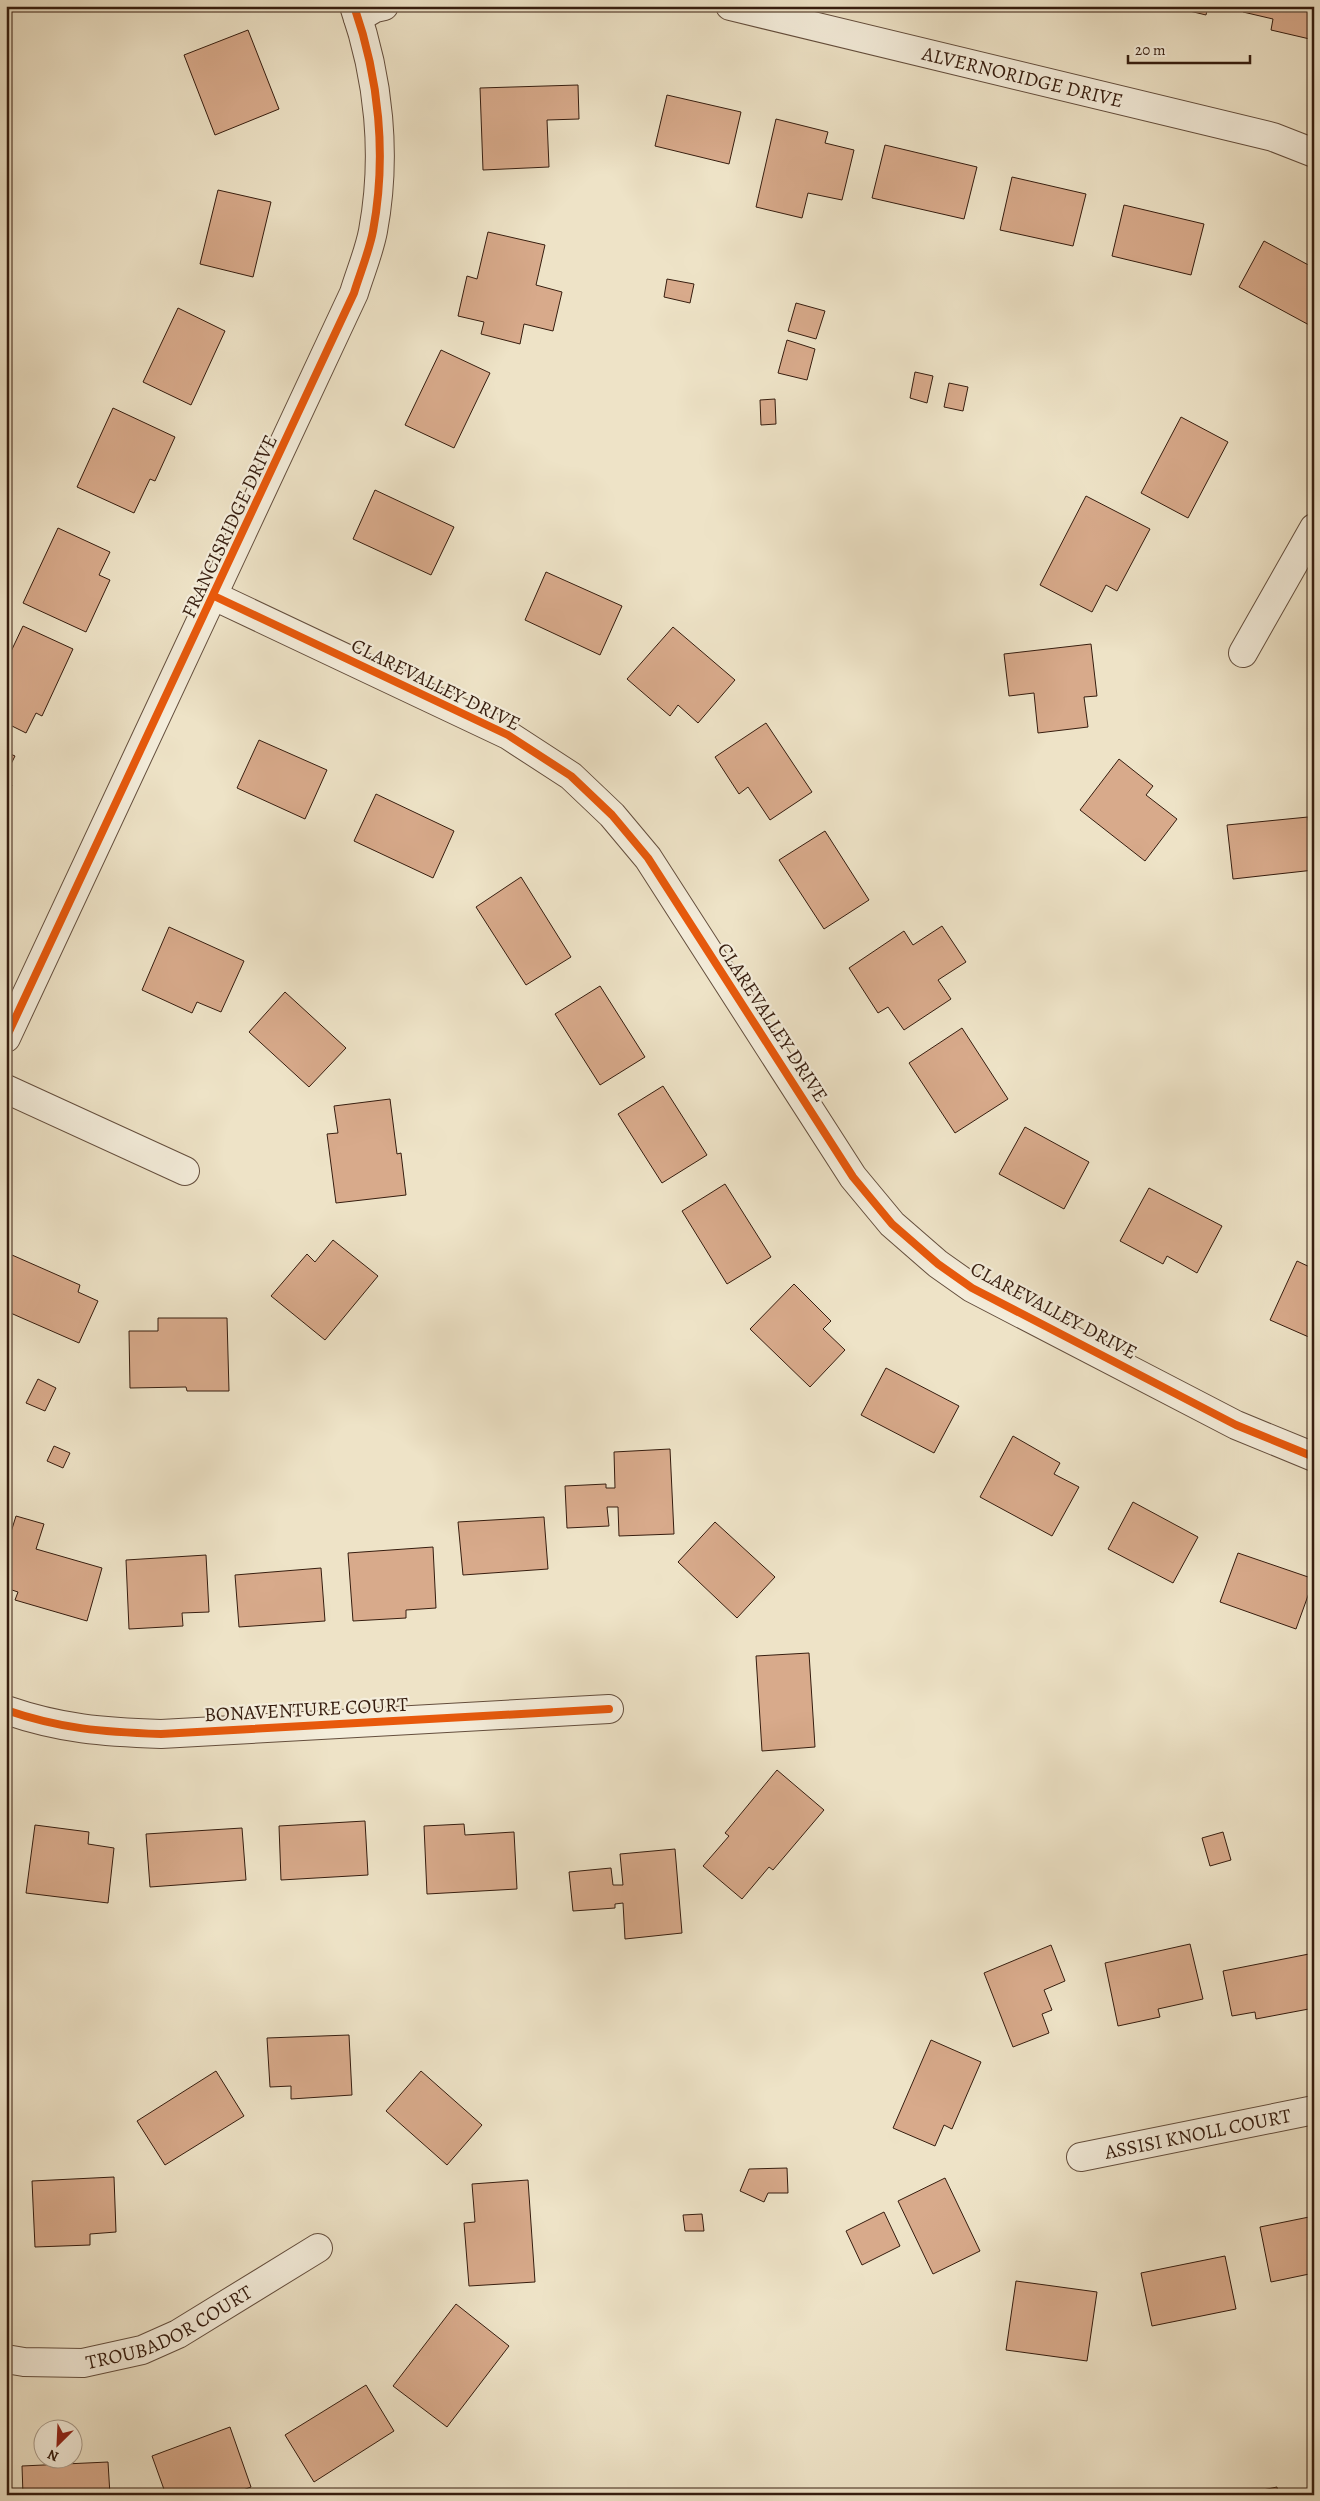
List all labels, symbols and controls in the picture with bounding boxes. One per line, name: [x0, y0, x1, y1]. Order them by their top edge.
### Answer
scale bar: [1128, 32, 1250, 64]
street label: ALVERNORIDGE DRIVE: [918, 40, 1126, 114]
text: 20 m: [1135, 40, 1166, 60]
street label: FRANCISRIDGE DRIVE: [175, 430, 284, 622]
street label: CLAREVALLEY DRIVE: [347, 632, 525, 737]
street label: CLAREVALLEY DRIVE: [711, 937, 834, 1107]
street label: CLAREVALLEY DRIVE: [966, 1255, 1142, 1366]
street label: BONAVENTURE COURT: [203, 1691, 409, 1728]
street label: ASSISI KNOLL COURT: [1101, 2102, 1293, 2166]
street label: TROUBADOR COURT: [83, 2279, 257, 2376]
north arrow: [32, 2418, 82, 2468]
text: N: [44, 2445, 61, 2466]

